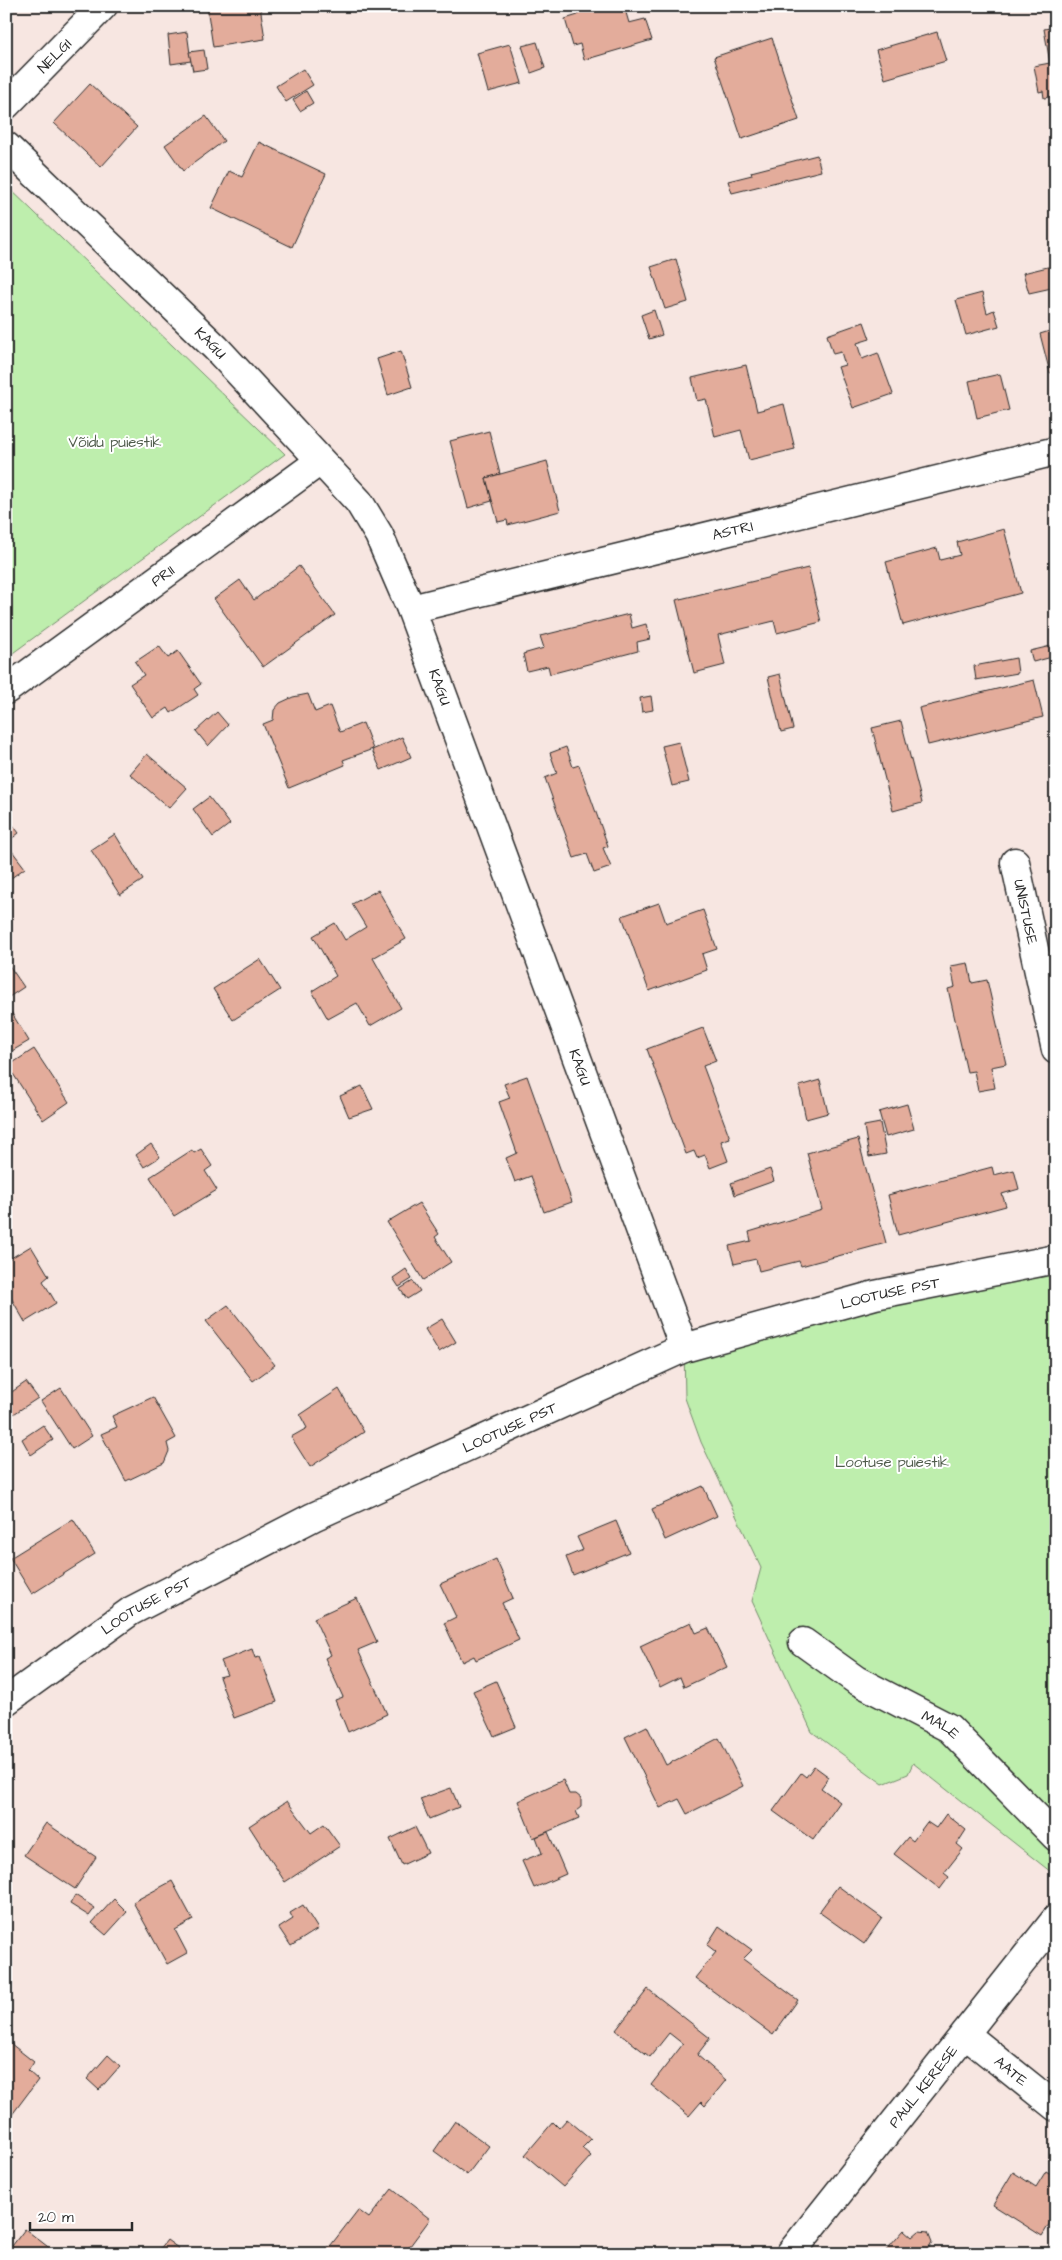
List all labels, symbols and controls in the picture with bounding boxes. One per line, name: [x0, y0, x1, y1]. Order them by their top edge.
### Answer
street label: NELGI: [33, 34, 77, 78]
street label: KAGU: [190, 323, 231, 364]
park label: Võidu puiestik: [69, 432, 161, 453]
street label: ASTRI: [710, 516, 755, 546]
street label: PRII: [147, 560, 179, 592]
street label: KAGU: [423, 666, 456, 709]
street label: UNISTUSE: [1008, 877, 1043, 947]
street label: KAGU: [563, 1046, 596, 1088]
street label: LOOTUSE PST: [838, 1272, 942, 1315]
street label: LOOTUSE PST: [459, 1397, 561, 1458]
park label: Lootuse puiestik: [835, 1452, 949, 1473]
street label: LOOTUSE PST: [97, 1571, 196, 1640]
street label: MALE: [918, 1706, 964, 1744]
street label: PAUL KERESE: [884, 2041, 963, 2132]
street label: AATE: [990, 2051, 1032, 2091]
scale bar: [30, 2200, 132, 2232]
text: 20 m: [38, 2207, 74, 2228]

